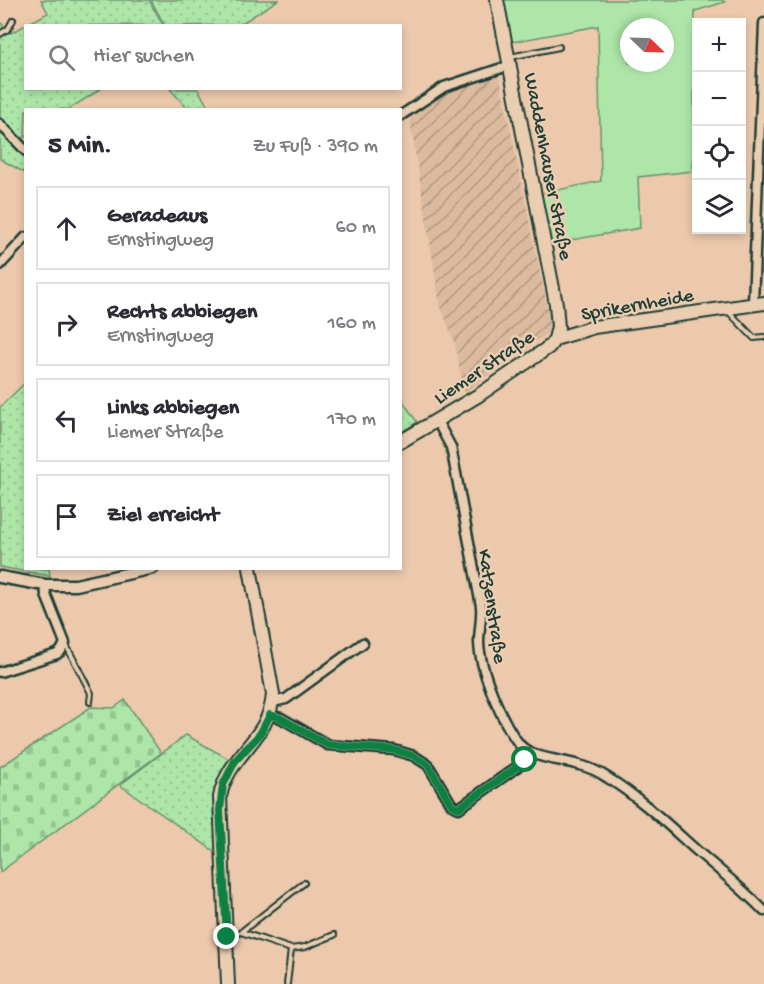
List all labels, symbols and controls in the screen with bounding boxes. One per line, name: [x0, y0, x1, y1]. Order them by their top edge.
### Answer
north arrow: [620, 18, 674, 72]
map controls: [692, 18, 746, 234]
button: +: [692, 18, 746, 72]
search box: [24, 24, 402, 90]
icon: search: [45, 41, 78, 74]
text: Hier suchen: [93, 44, 194, 70]
street label: Waddenhauser Straße: [517, 71, 576, 263]
button: −: [692, 72, 746, 126]
button: locate: [692, 126, 746, 180]
text: 5 Min.: [48, 132, 112, 163]
text: Zu Fuß · 390 m: [253, 136, 378, 159]
button: layers: [692, 180, 746, 234]
text: Geradeaus: [107, 204, 207, 230]
icon: ahead: [50, 212, 83, 245]
text: 60 m: [336, 217, 376, 240]
text: Ernstingweg: [107, 230, 214, 253]
street label: Sprikernheide: [580, 285, 696, 328]
text: Rechts abbiegen: [107, 300, 257, 326]
icon: right: [50, 308, 83, 341]
text: 160 m: [327, 313, 376, 336]
text: Ernstingweg: [107, 326, 214, 349]
street label: Liemer Straße: [430, 326, 540, 411]
text: Links abbiegen: [107, 396, 239, 422]
icon: left: [50, 404, 83, 437]
text: 170 m: [327, 409, 376, 432]
text: Liemer Straße: [107, 422, 223, 445]
icon: arrive: [50, 500, 83, 533]
text: Ziel erreicht: [107, 503, 219, 529]
street label: Katzenstraße: [471, 548, 510, 666]
route start: [511, 746, 537, 772]
route end: [213, 923, 239, 949]

